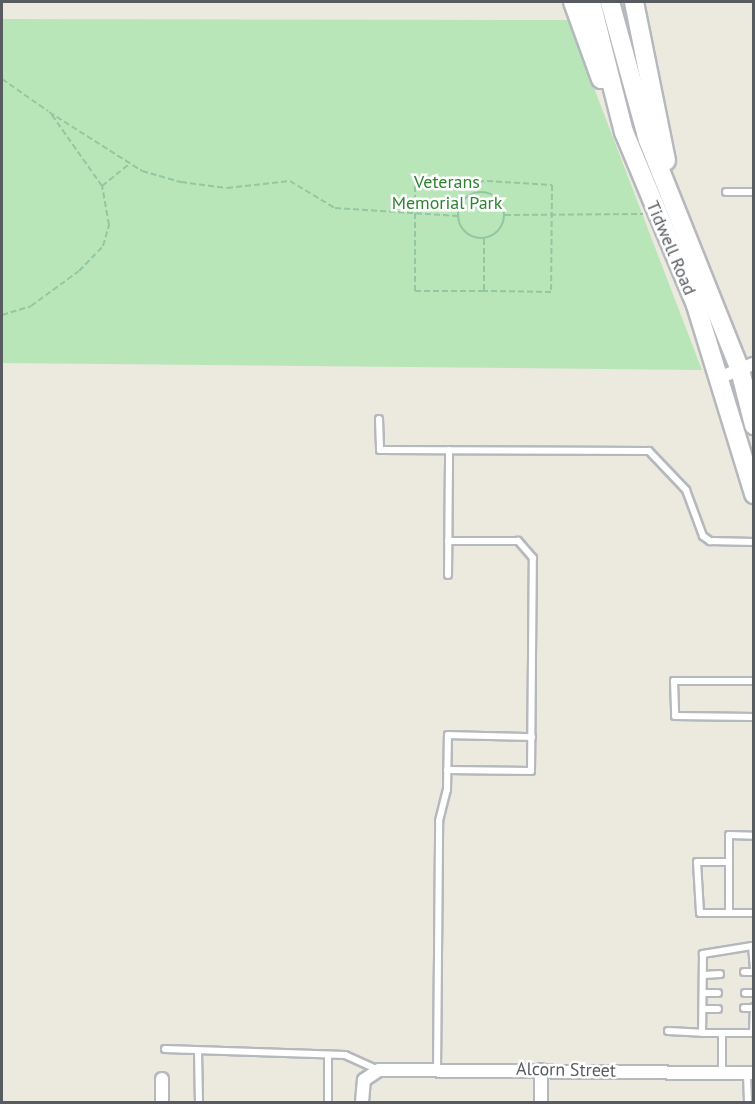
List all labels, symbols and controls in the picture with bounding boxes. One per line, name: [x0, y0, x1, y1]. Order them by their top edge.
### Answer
park label: Veterans Memorial Park: [392, 172, 502, 214]
street label: Tidwell Road: [642, 198, 700, 298]
street label: Alcorn Street: [516, 1058, 616, 1082]

